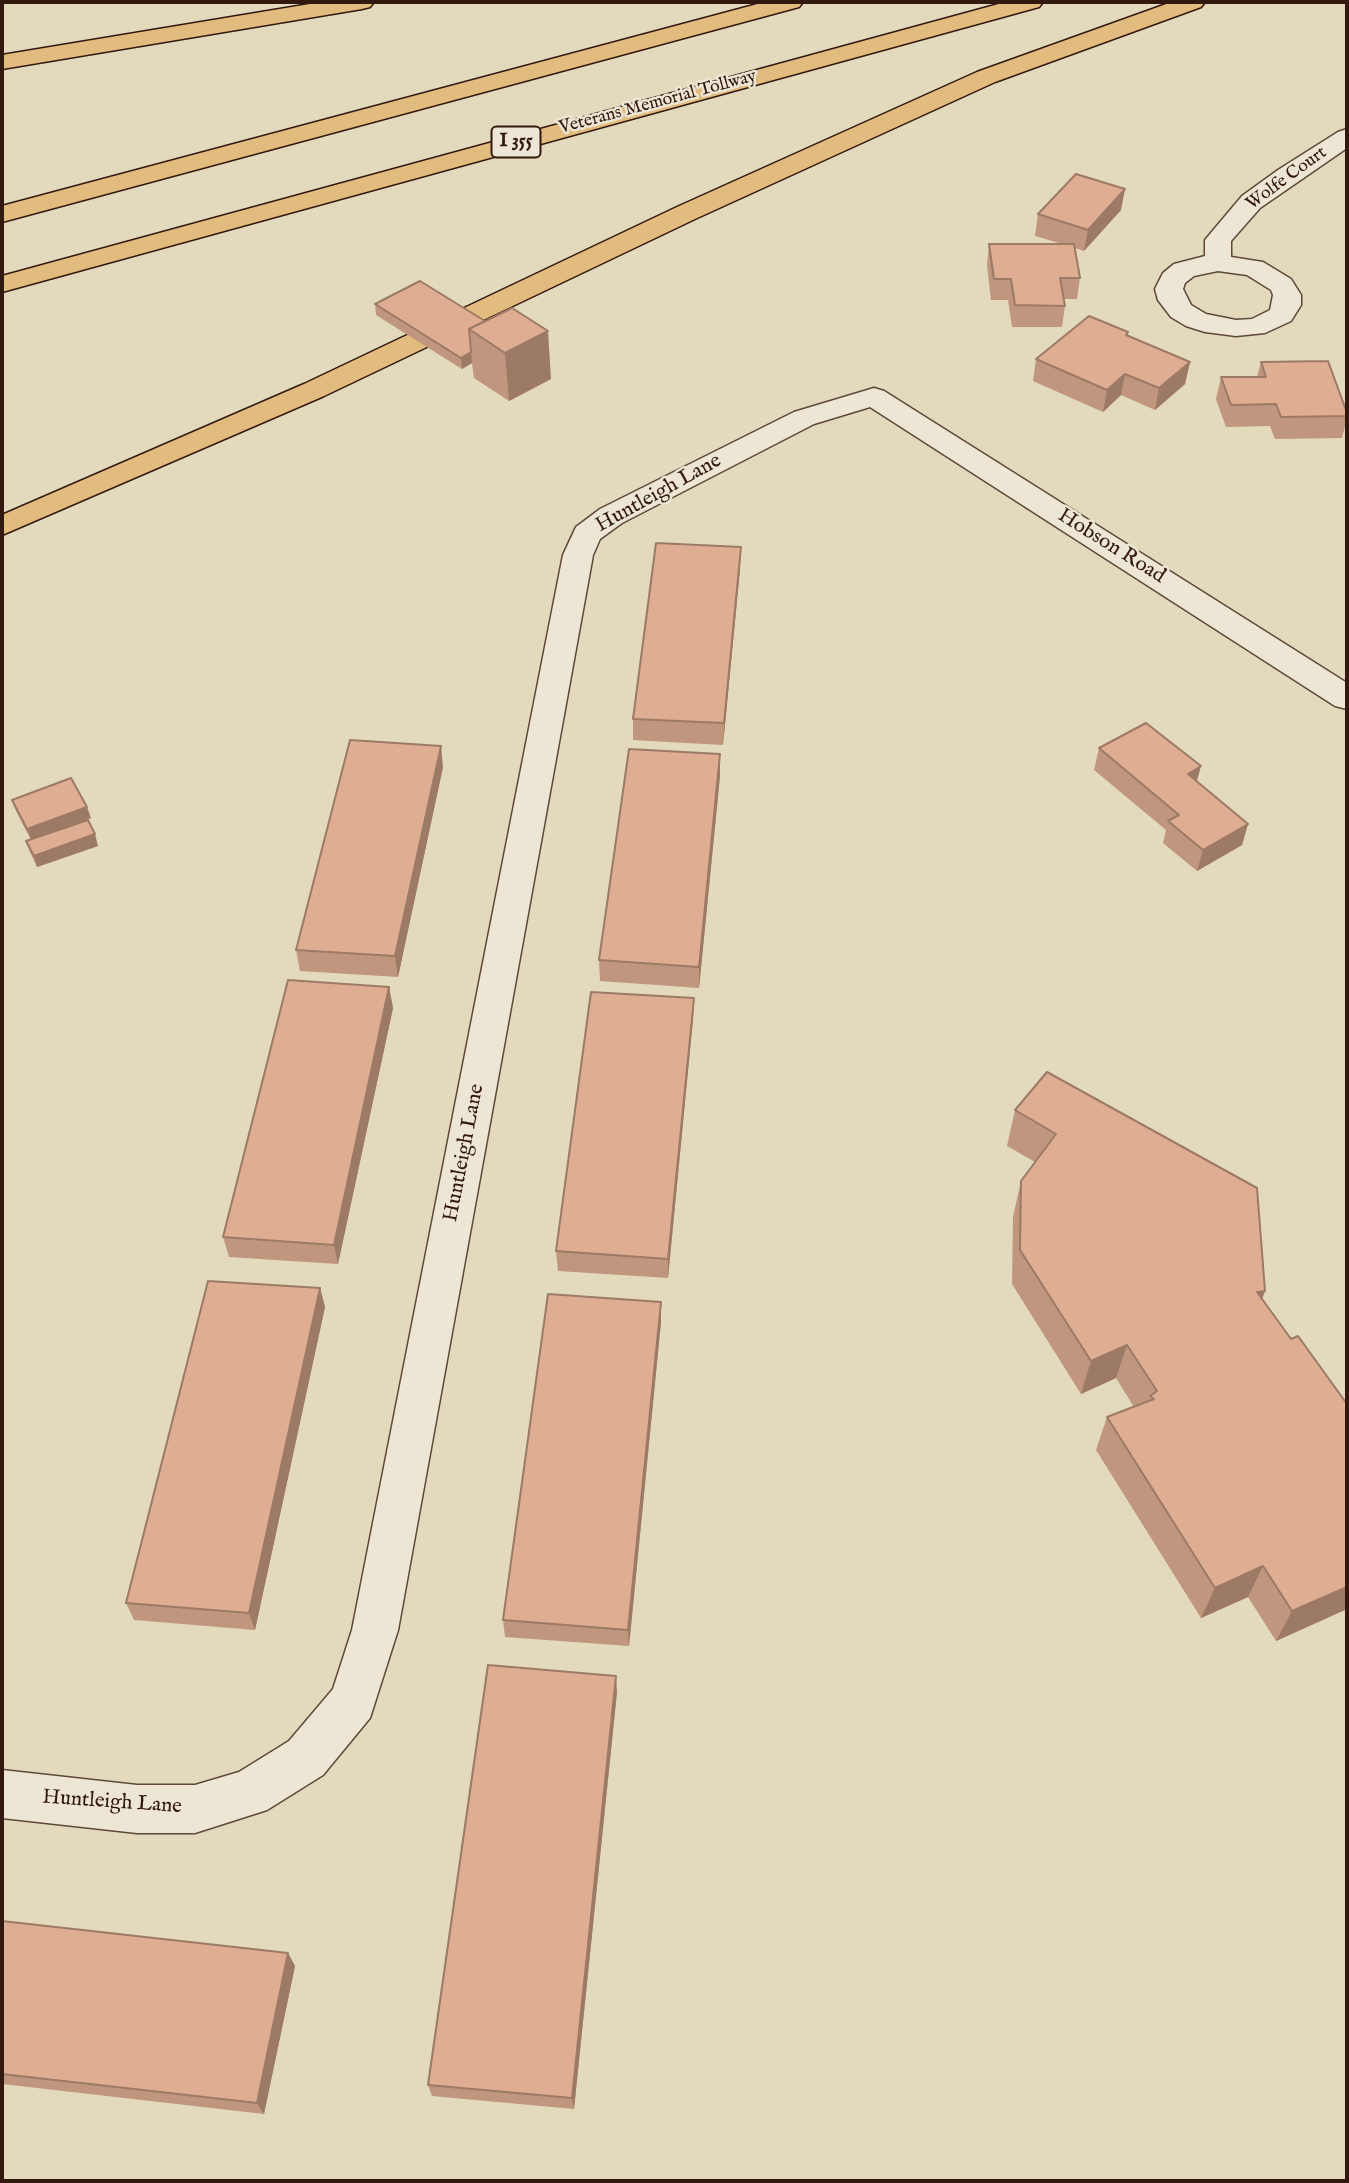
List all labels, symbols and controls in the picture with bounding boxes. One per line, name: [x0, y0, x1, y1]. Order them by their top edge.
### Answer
street label: Veterans Memorial Tollway: [557, 66, 759, 140]
road number: I 355: [491, 126, 540, 158]
street label: Wolfe Court: [1243, 143, 1331, 215]
street label: Huntleigh Lane: [592, 449, 726, 539]
street label: Hobson Road: [1053, 504, 1169, 590]
street label: Huntleigh Lane: [439, 1082, 491, 1224]
street label: Huntleigh Lane: [41, 1786, 183, 1820]

